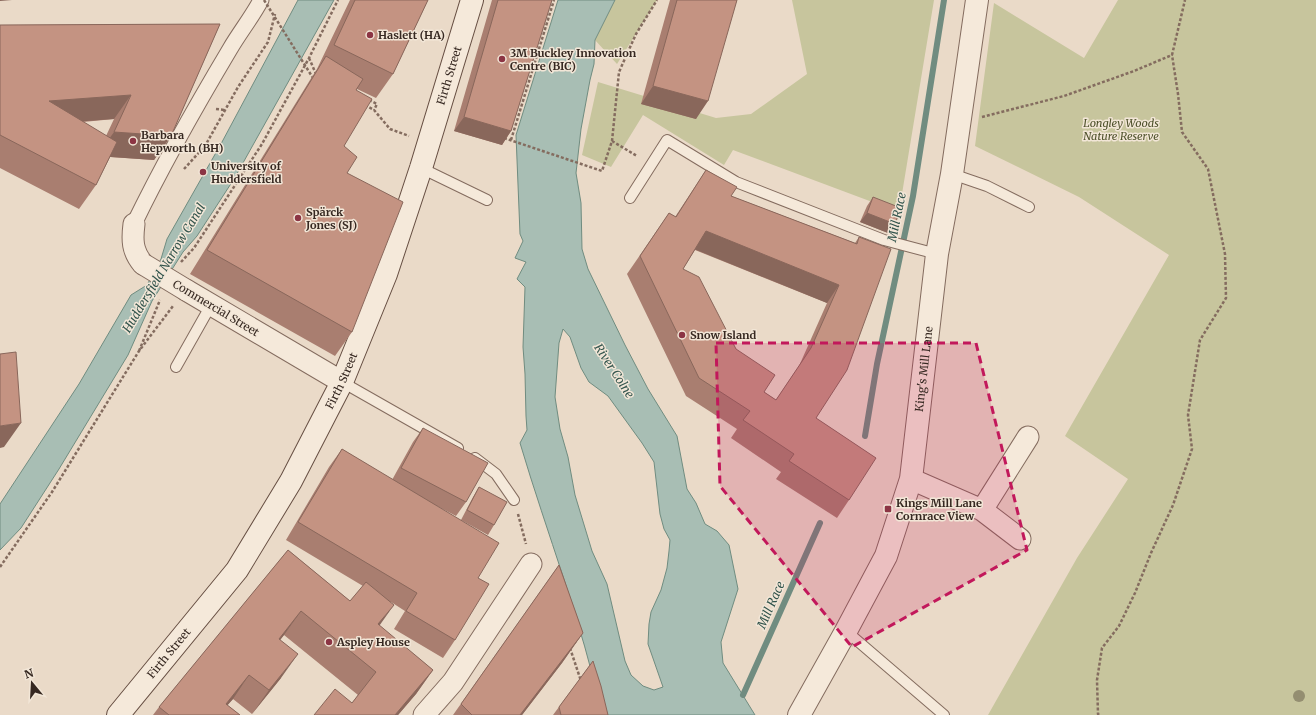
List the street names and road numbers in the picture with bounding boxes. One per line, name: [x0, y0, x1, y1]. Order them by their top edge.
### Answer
street label: Firth Street: [434, 44, 465, 107]
street label: Commercial Street: [170, 277, 262, 340]
street label: King's Mill Lane: [912, 325, 936, 412]
street label: Firth Street: [322, 350, 361, 411]
street label: Firth Street: [144, 625, 194, 681]

